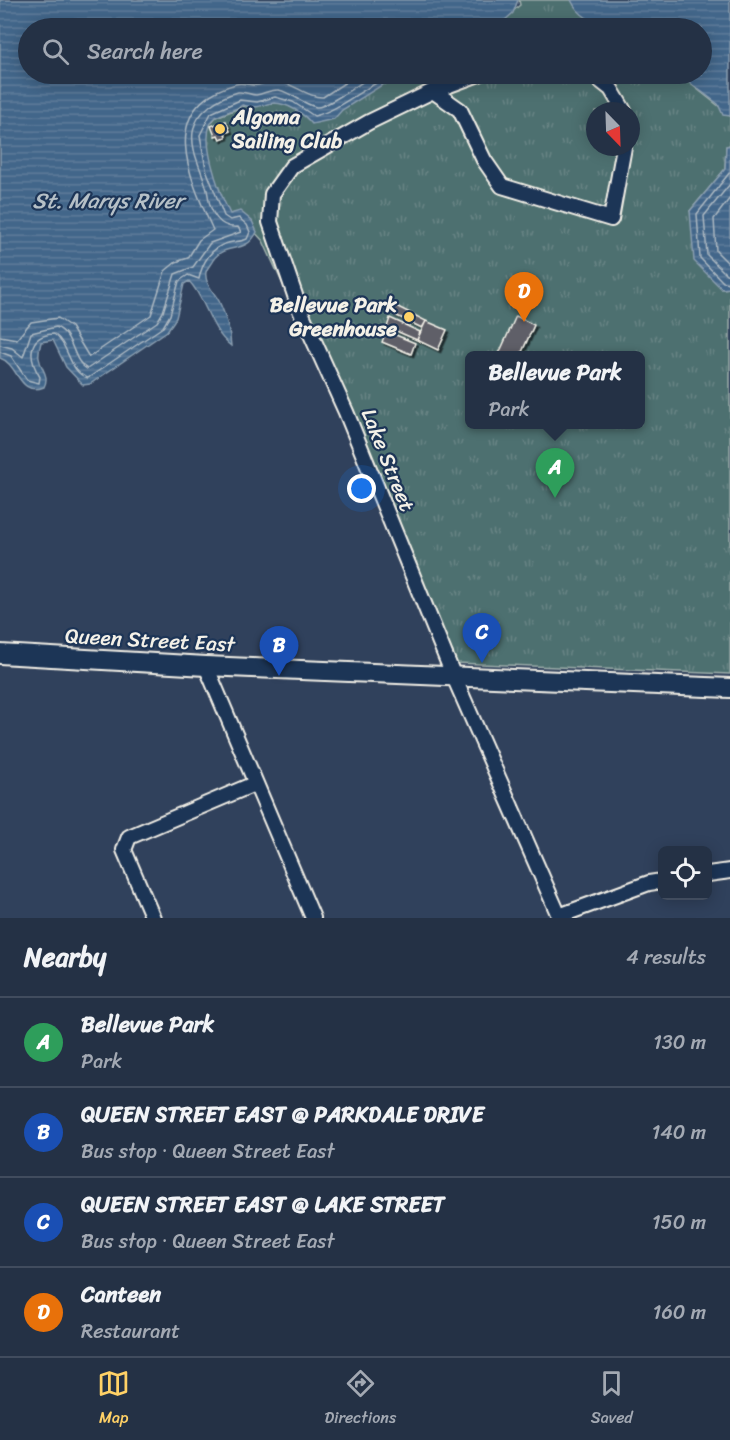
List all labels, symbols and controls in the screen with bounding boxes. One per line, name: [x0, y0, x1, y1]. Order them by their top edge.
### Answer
search box: [18, 18, 712, 84]
text: Search here: [87, 32, 203, 71]
icon: search: [39, 35, 72, 68]
place label: Algoma Sailing Club: [231, 98, 342, 160]
north arrow: [586, 102, 640, 156]
marker: Algoma Sailing Club: [213, 122, 227, 136]
water label: St. Marys River: [33, 181, 187, 220]
pin: D: [504, 272, 544, 322]
place label: Bellevue Park Greenhouse: [270, 286, 398, 348]
marker: Bellevue Park Greenhouse: [402, 310, 416, 324]
popup: [465, 351, 645, 429]
text: Bellevue Park: [488, 353, 622, 392]
text: Park: [488, 392, 529, 427]
street label: Lake Street: [350, 402, 426, 518]
pin: A: [536, 448, 574, 498]
your location: [347, 474, 376, 503]
pin: C: [462, 614, 502, 663]
street label: Queen Street East: [64, 617, 237, 664]
pin: B: [260, 626, 298, 676]
map controls: [658, 846, 712, 900]
button: locate: [658, 846, 712, 900]
text: Nearby: [24, 934, 106, 980]
text: 4 results: [626, 940, 706, 975]
text: Bellevue Park: [81, 1005, 214, 1044]
text: A: [37, 1025, 50, 1060]
text: 130 m: [653, 1025, 706, 1060]
text: Park: [81, 1044, 122, 1079]
text: QUEEN STREET EAST @ PARKDALE DRIVE: [81, 1095, 484, 1134]
text: B: [37, 1115, 50, 1150]
text: 140 m: [652, 1115, 706, 1150]
text: Bus stop · Queen Street East: [81, 1134, 334, 1169]
text: QUEEN STREET EAST @ LAKE STREET: [81, 1185, 444, 1224]
text: C: [37, 1205, 50, 1240]
text: 150 m: [652, 1205, 706, 1240]
text: Bus stop · Queen Street East: [81, 1224, 334, 1259]
text: Canteen: [81, 1275, 161, 1314]
text: D: [38, 1295, 49, 1330]
text: 160 m: [653, 1295, 706, 1330]
text: Restaurant: [81, 1314, 180, 1349]
tab: Map: [97, 1367, 130, 1432]
tab: Directions: [325, 1367, 396, 1432]
tab: Saved: [591, 1367, 633, 1432]

